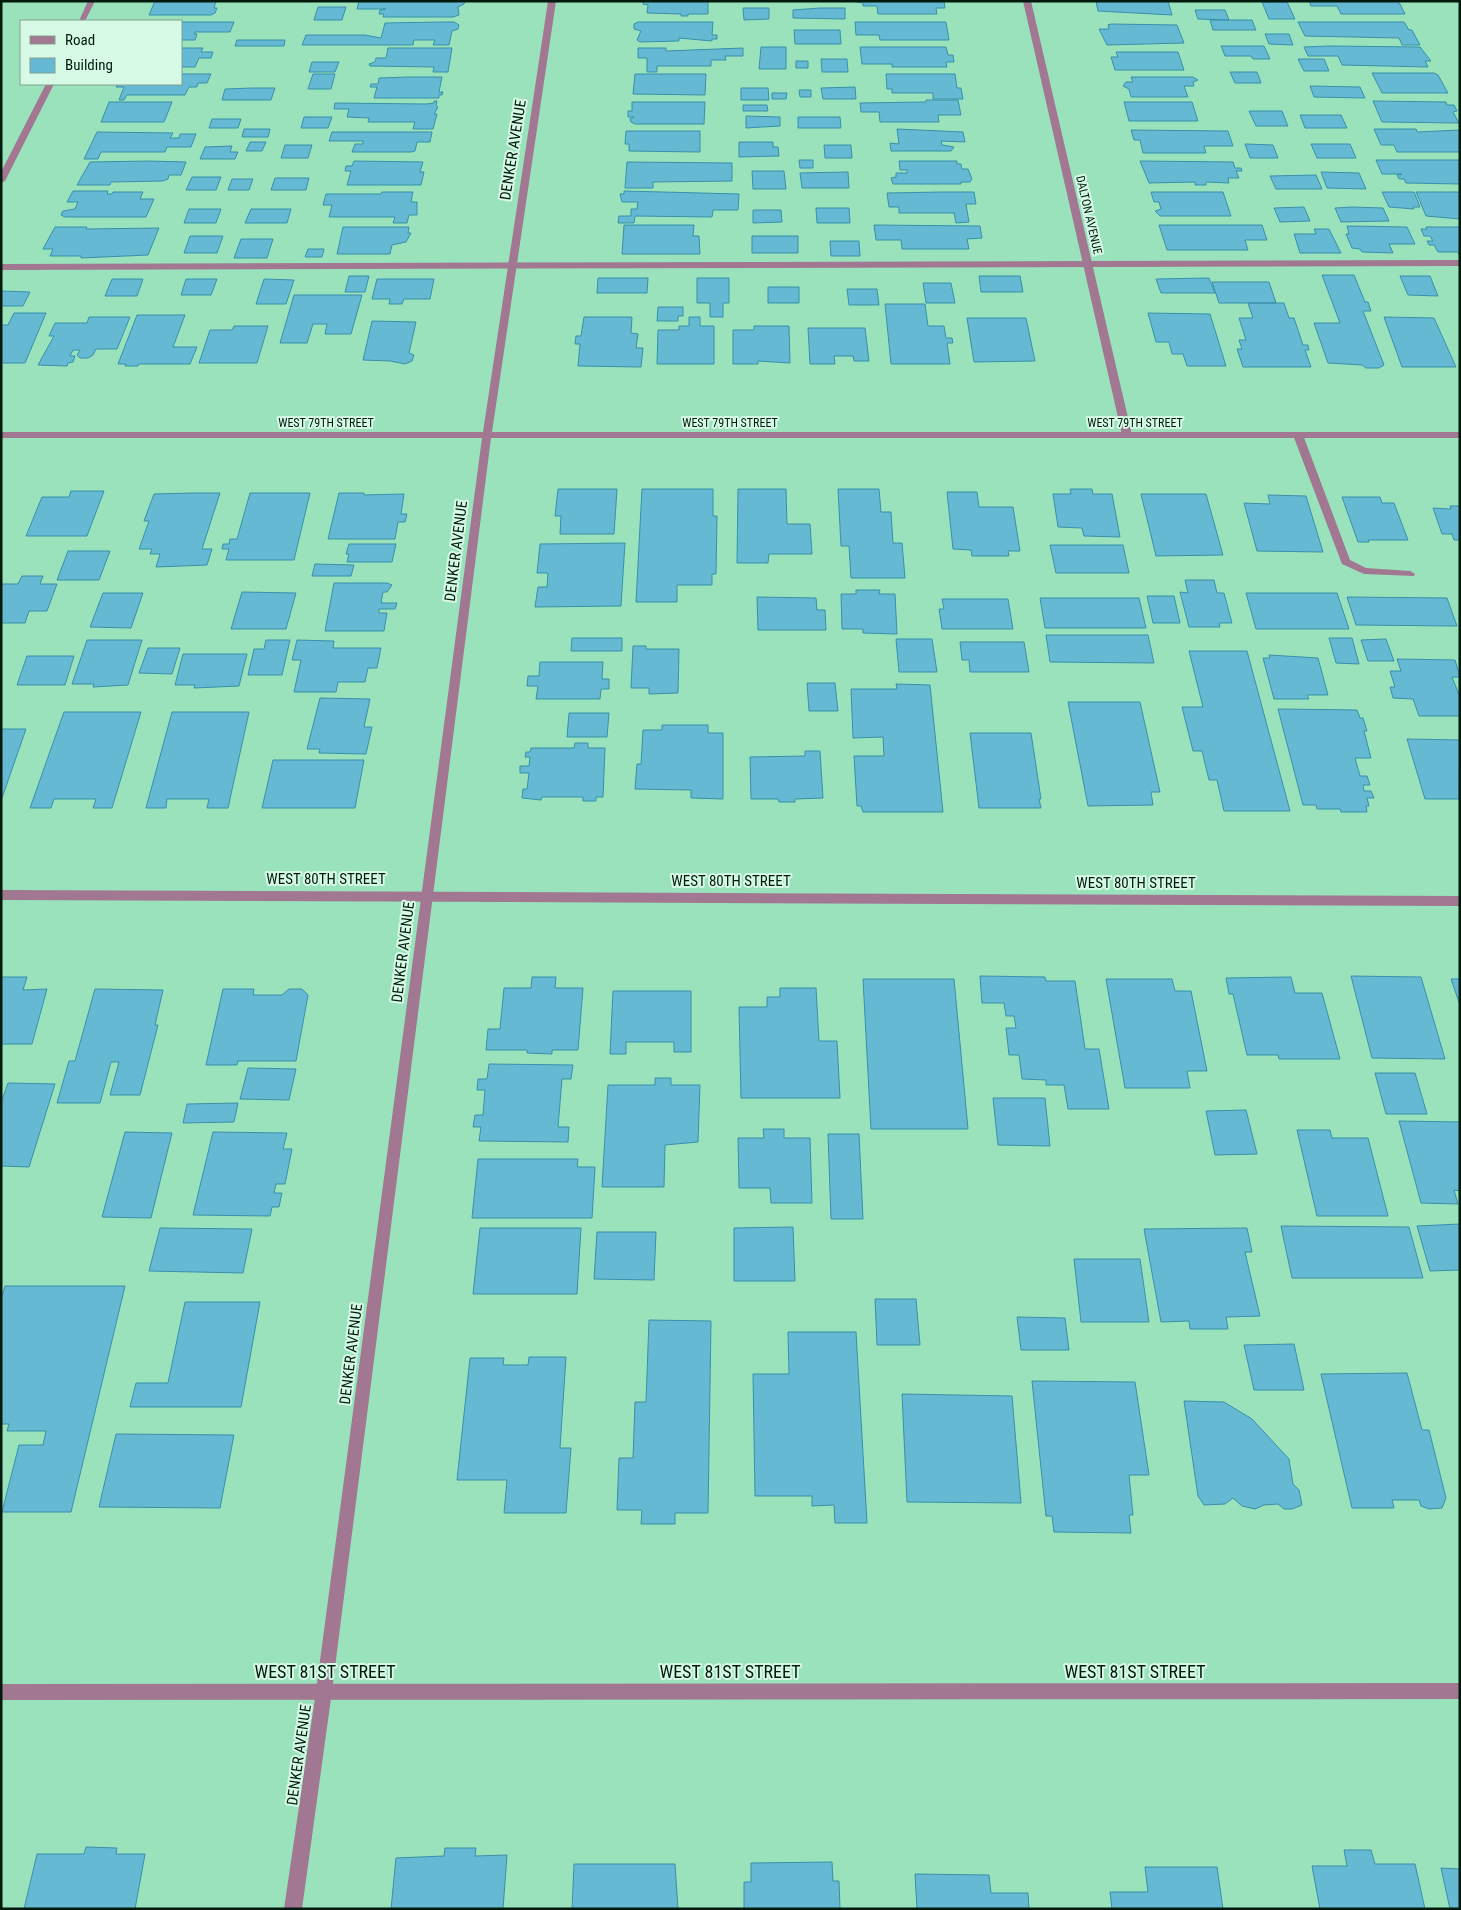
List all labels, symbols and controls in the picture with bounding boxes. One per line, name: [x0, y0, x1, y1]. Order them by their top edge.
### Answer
legend: [20, 20, 182, 85]
text: Road: [65, 31, 95, 49]
text: Building: [65, 56, 113, 74]
street label: DENKER AVENUE: [496, 99, 530, 201]
street label: DALTON AVENUE: [1073, 174, 1105, 256]
street label: WEST 79TH STREET: [278, 416, 374, 430]
street label: WEST 79TH STREET: [682, 416, 778, 430]
street label: WEST 79TH STREET: [1087, 416, 1183, 430]
street label: DENKER AVENUE: [441, 500, 471, 602]
street label: WEST 80TH STREET: [266, 870, 386, 888]
street label: WEST 80TH STREET: [671, 872, 791, 890]
street label: WEST 80TH STREET: [1076, 874, 1196, 892]
street label: DENKER AVENUE: [388, 901, 418, 1003]
street label: DENKER AVENUE: [336, 1303, 366, 1405]
street label: WEST 81ST STREET: [254, 1661, 396, 1682]
street label: WEST 81ST STREET: [659, 1661, 801, 1682]
street label: WEST 81ST STREET: [1064, 1661, 1206, 1682]
street label: DENKER AVENUE: [283, 1704, 315, 1806]

